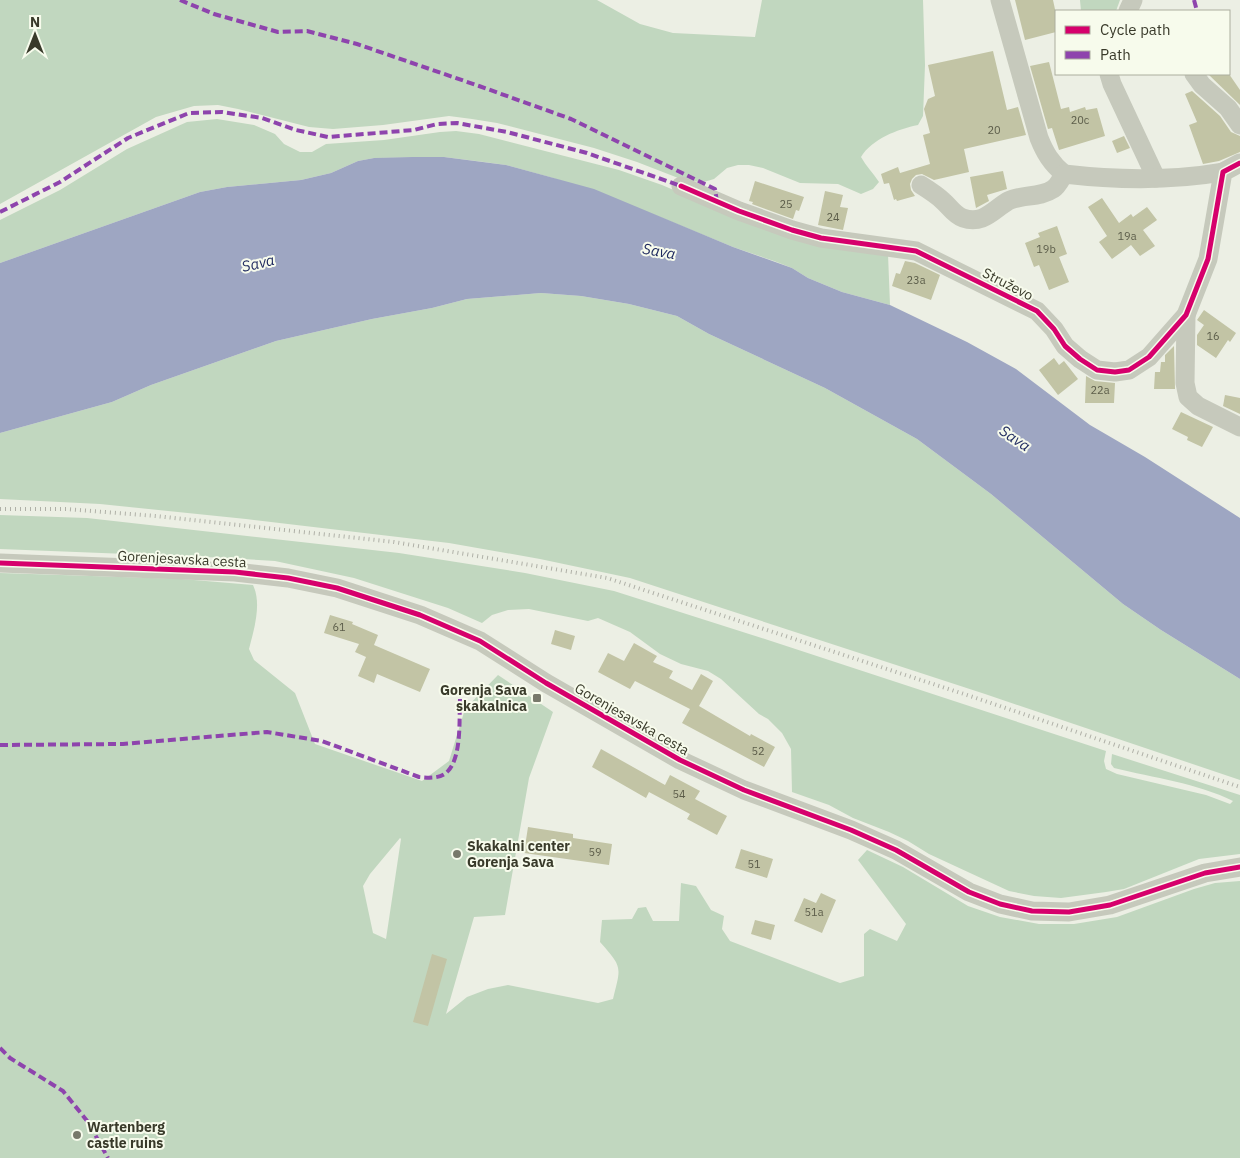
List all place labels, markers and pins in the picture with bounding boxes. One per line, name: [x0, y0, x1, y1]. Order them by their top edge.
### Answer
place label: Gorenja Sava skakalnica: [440, 681, 527, 715]
marker: Gorenja Sava skakalnica: [531, 692, 543, 704]
place label: Skakalni center Gorenja Sava: [467, 837, 570, 871]
marker: Skakalni center Gorenja Sava: [451, 848, 463, 860]
place label: Wartenberg castle ruins: [87, 1118, 165, 1152]
marker: Wartenberg castle ruins: [71, 1129, 83, 1141]

